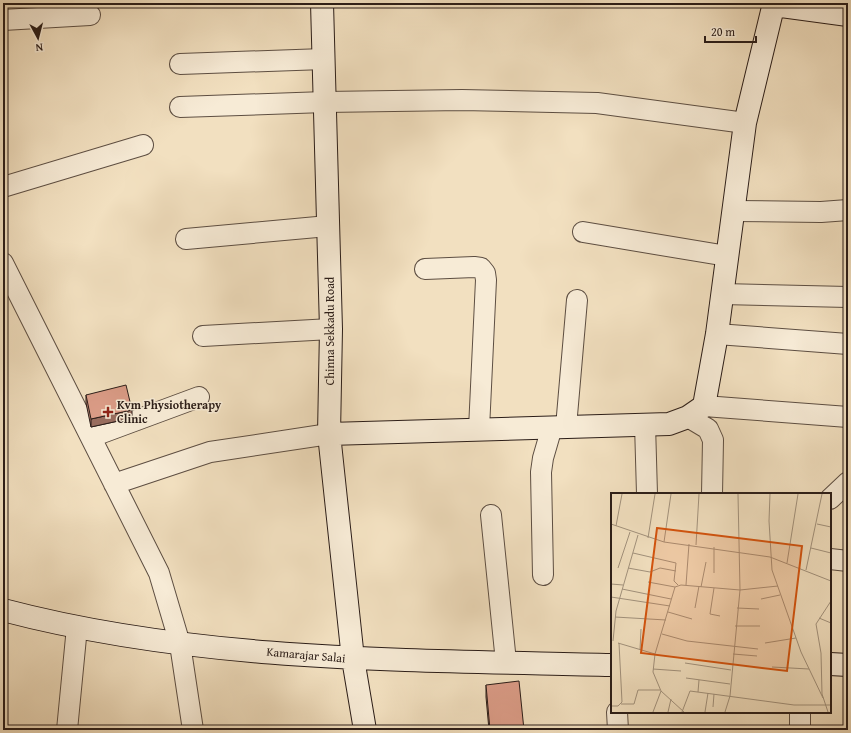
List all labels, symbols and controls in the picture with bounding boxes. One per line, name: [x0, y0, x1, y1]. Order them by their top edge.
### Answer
north arrow: [18, 18, 58, 58]
scale bar: [705, 18, 756, 44]
text: 20 m: [711, 23, 735, 40]
text: N: [34, 40, 44, 56]
street label: Chinna Sekkadu Road: [321, 276, 338, 385]
place label: Kvm Physiotherapy Clinic: [117, 396, 222, 427]
marker: Kvm Physiotherapy Clinic: [102, 406, 114, 418]
inset map: [611, 493, 831, 713]
street label: Kamarajar Salai: [266, 643, 347, 666]

